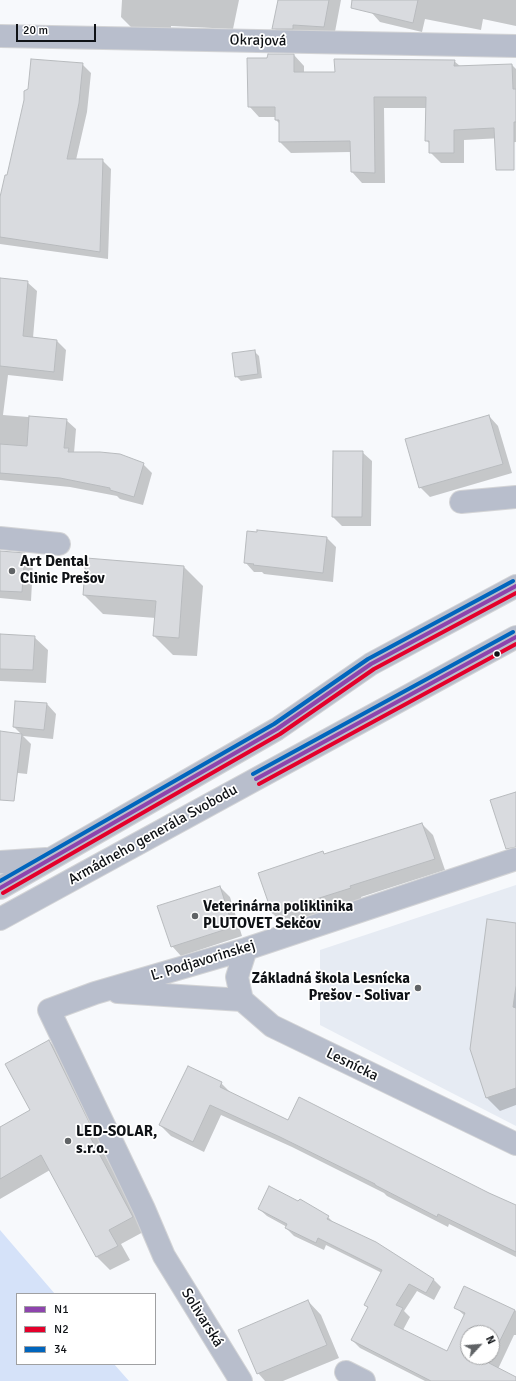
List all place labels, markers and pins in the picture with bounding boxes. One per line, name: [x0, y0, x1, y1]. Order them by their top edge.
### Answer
place label: Art Dental Clinic Prešov: [20, 553, 105, 588]
marker: Art Dental Clinic Prešov: [7, 566, 17, 576]
unlabelled marker: [492, 649, 502, 659]
place label: Veterinárna poliklinika PLUTOVET Sekčov: [203, 898, 353, 933]
marker: Veterinárna poliklinika PLUTOVET Sekčov: [190, 911, 200, 921]
place label: Základná škola Lesnícka Prešov - Solivar: [251, 970, 410, 1005]
marker: Základná škola Lesnícka Prešov - Solivar: [413, 983, 423, 993]
place label: LED-SOLAR, s.r.o.: [76, 1123, 157, 1158]
marker: LED-SOLAR, s.r.o.: [63, 1136, 73, 1146]

